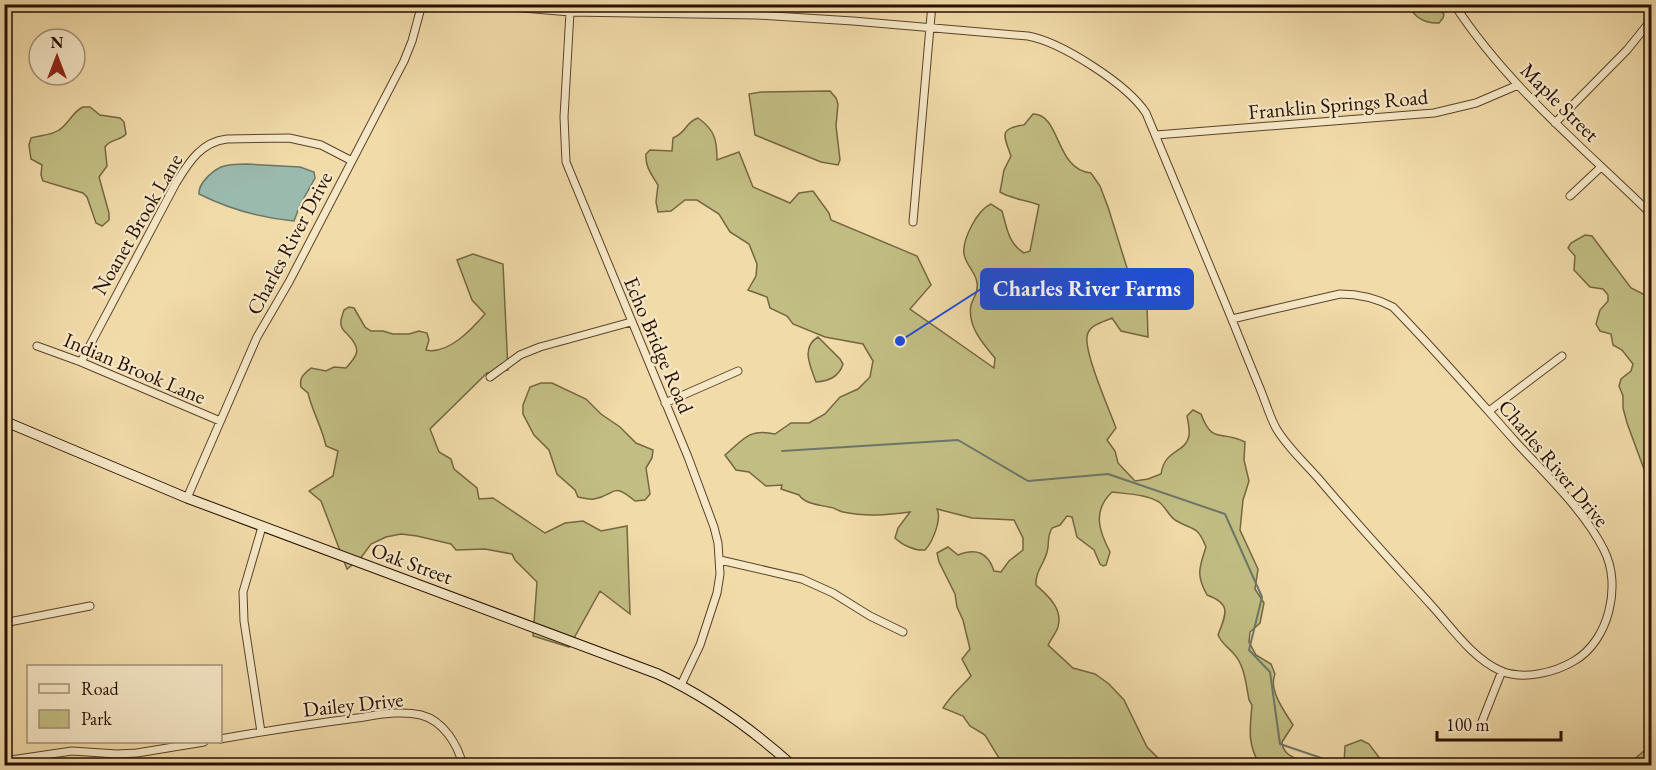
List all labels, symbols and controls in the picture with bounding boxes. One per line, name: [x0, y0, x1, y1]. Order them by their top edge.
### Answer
north arrow: [27, 27, 87, 87]
text: N: [51, 32, 64, 53]
street label: Maple Street: [1515, 57, 1606, 148]
street label: Franklin Springs Road: [1247, 83, 1429, 125]
street label: Noanet Brook Lane: [86, 148, 188, 300]
street label: Charles River Drive: [240, 167, 338, 319]
callout: Charles River Farms: [981, 269, 1193, 309]
street label: Echo Bridge Road: [618, 273, 700, 418]
text: Charles River Farms: [993, 274, 1181, 303]
street label: Indian Brook Lane: [60, 326, 210, 410]
street label: Charles River Drive: [1493, 394, 1615, 532]
street label: Oak Street: [368, 536, 457, 590]
legend: [27, 665, 222, 743]
text: Road: [81, 677, 120, 700]
street label: Dailey Drive: [301, 685, 405, 723]
scale bar: [1437, 704, 1562, 742]
text: Park: [81, 707, 112, 730]
text: 100 m: [1446, 713, 1490, 736]

